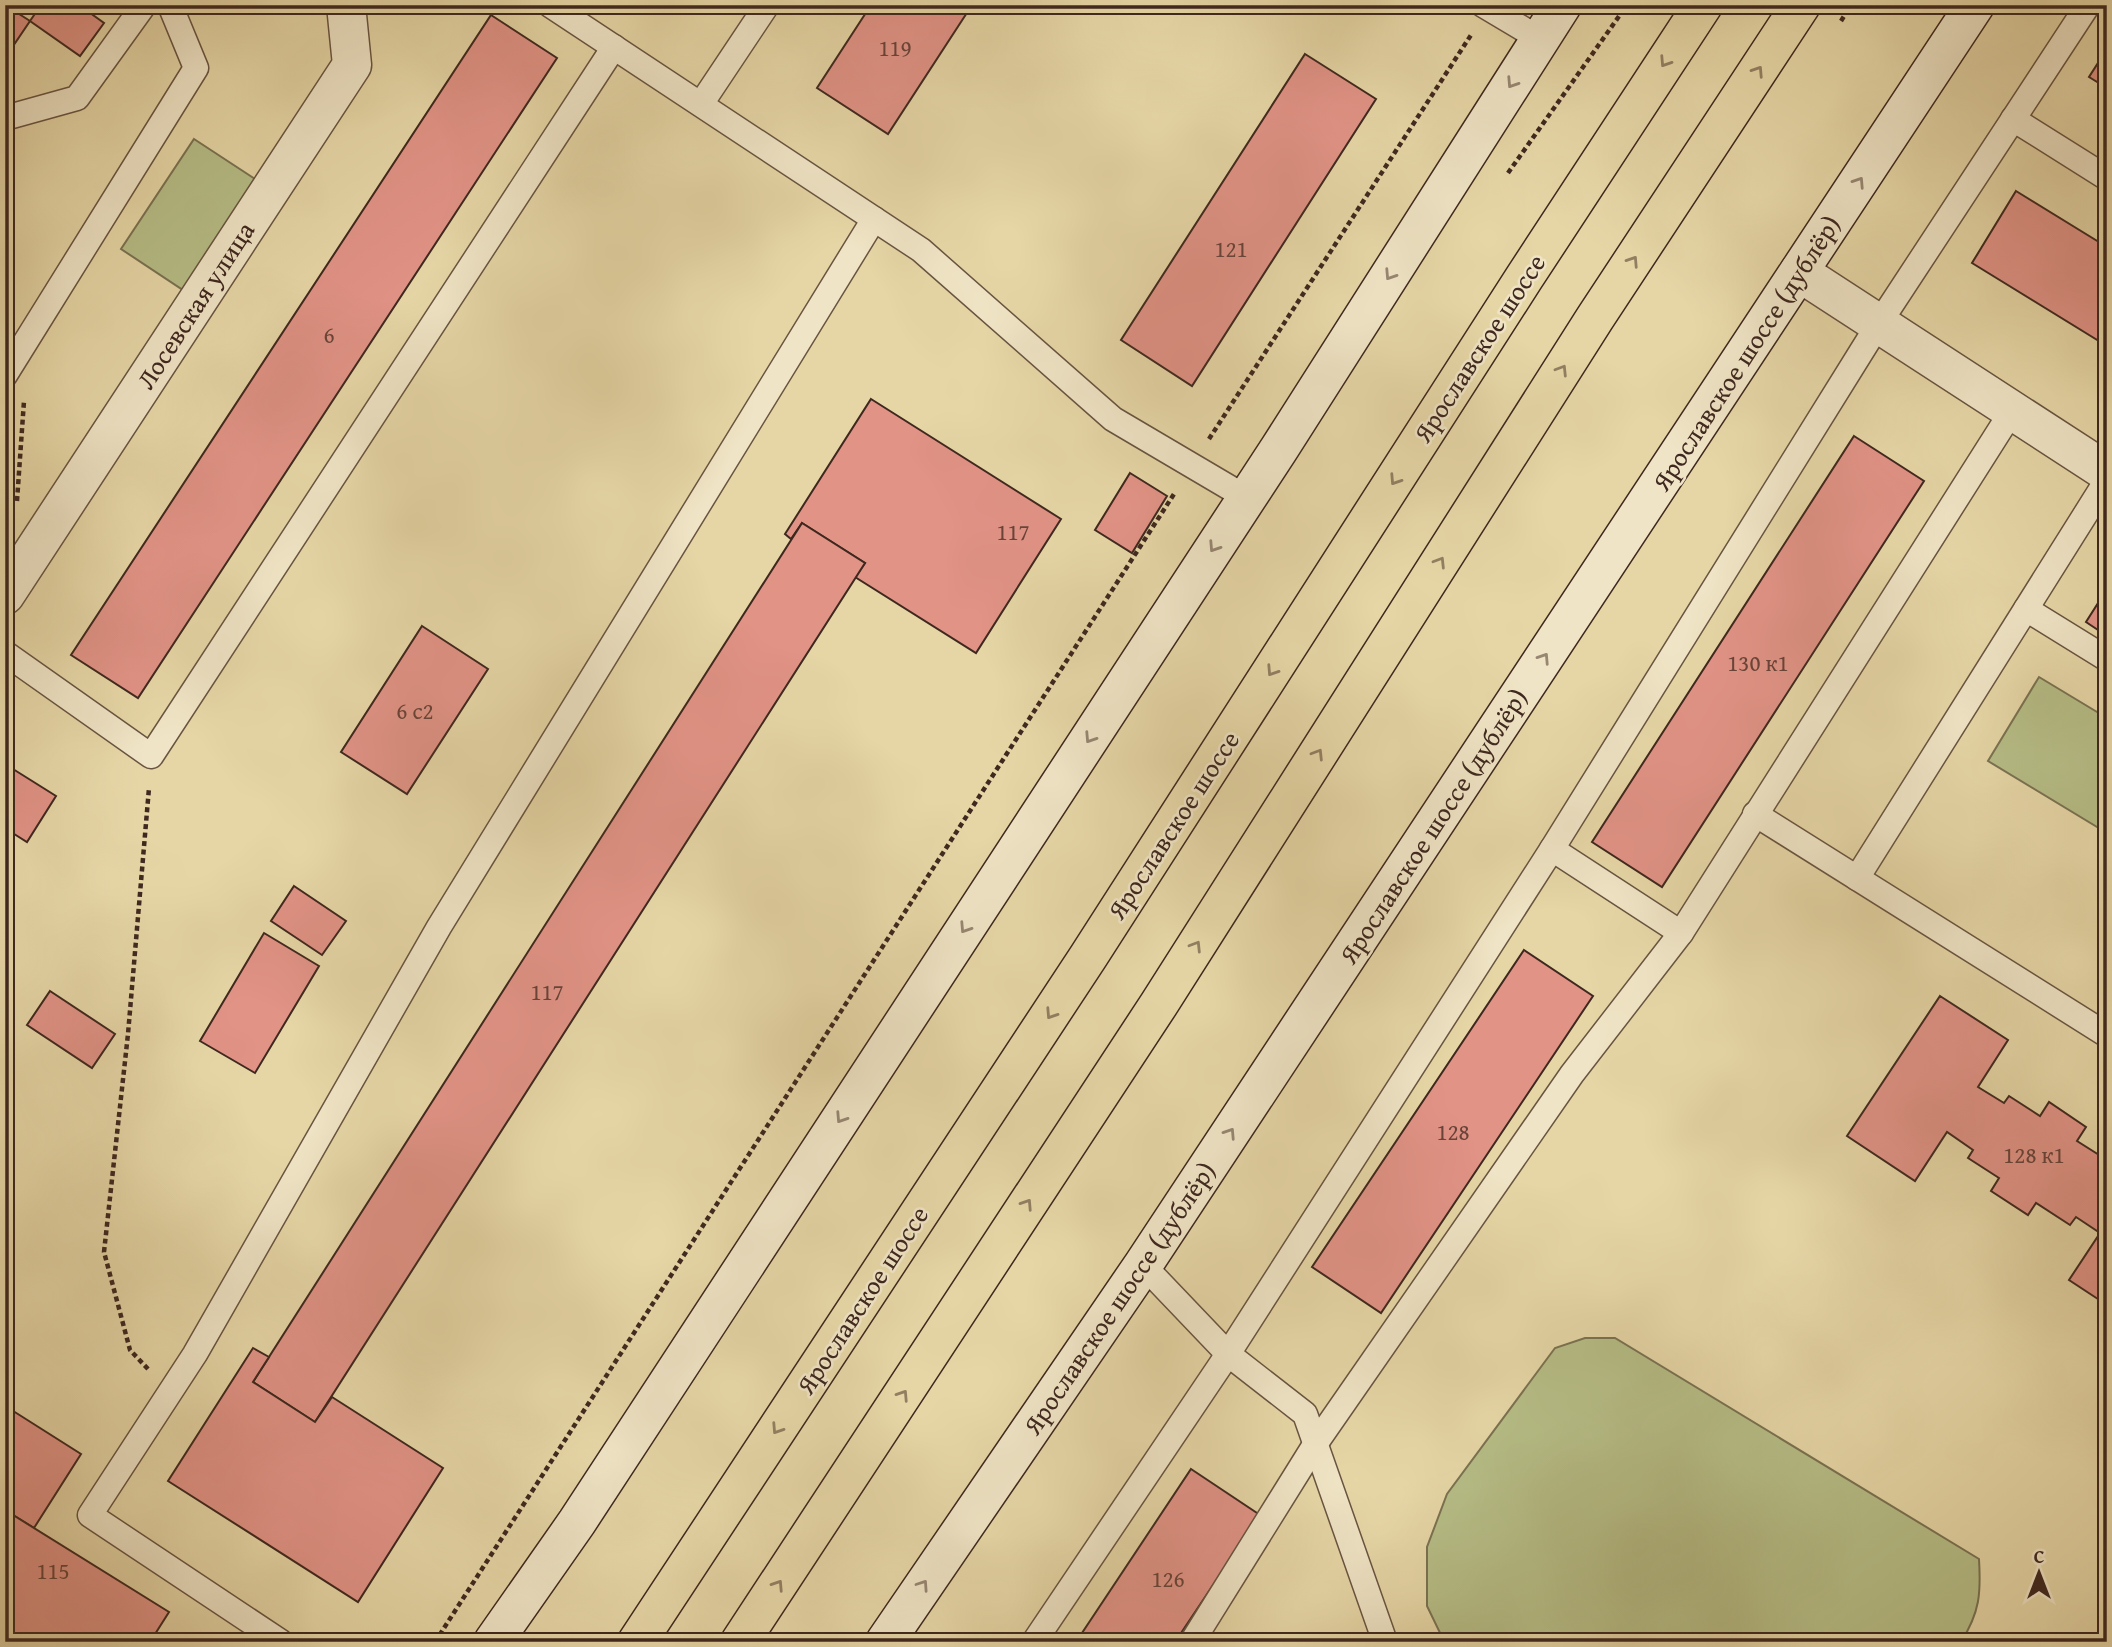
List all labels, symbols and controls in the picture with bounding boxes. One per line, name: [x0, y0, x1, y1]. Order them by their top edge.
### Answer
house number: 119: [878, 31, 912, 64]
one-way arrow: [1661, 55, 1674, 68]
one-way arrow: [1749, 66, 1762, 79]
one-way arrow: [1507, 76, 1520, 89]
one-way arrow: [1850, 176, 1863, 189]
street label: Ярославское шоссе (дублёр): [1642, 207, 1850, 499]
street label: Лосевская улица: [126, 213, 264, 396]
house number: 121: [1214, 232, 1248, 265]
street label: Ярославское шоссе: [1403, 246, 1555, 451]
one-way arrow: [1625, 256, 1637, 269]
one-way arrow: [1385, 268, 1398, 281]
house number: 6: [323, 318, 335, 351]
one-way arrow: [1554, 365, 1567, 378]
one-way arrow: [1390, 472, 1403, 485]
house number: 117: [996, 515, 1030, 548]
one-way arrow: [1210, 540, 1223, 553]
one-way arrow: [1432, 557, 1445, 570]
house number: 130 к1: [1727, 646, 1789, 679]
one-way arrow: [1536, 652, 1549, 665]
one-way arrow: [1267, 663, 1280, 676]
street label: Ярославское шоссе (дублёр): [1329, 680, 1537, 972]
house number: 6 с2: [396, 694, 434, 727]
street label: Ярославское шоссе: [1097, 723, 1249, 928]
one-way arrow: [1085, 730, 1098, 743]
one-way arrow: [1309, 749, 1322, 762]
one-way arrow: [961, 920, 973, 933]
one-way arrow: [1187, 941, 1200, 954]
house number: 117: [530, 975, 564, 1008]
one-way arrow: [1046, 1006, 1059, 1019]
one-way arrow: [836, 1111, 849, 1124]
house number: 128: [1436, 1115, 1470, 1148]
one-way arrow: [1221, 1128, 1234, 1141]
house number: 128 к1: [2003, 1138, 2065, 1171]
street label: Ярославское шоссе (дублёр): [1012, 1154, 1225, 1443]
street label: Ярославское шоссе: [786, 1198, 938, 1403]
one-way arrow: [1019, 1199, 1032, 1212]
one-way arrow: [894, 1389, 907, 1402]
one-way arrow: [773, 1421, 786, 1434]
north arrow: [2004, 1538, 2074, 1608]
text: С: [2034, 1542, 2045, 1570]
house number: 115: [36, 1554, 70, 1587]
house number: 126: [1151, 1562, 1185, 1595]
one-way arrow: [769, 1579, 782, 1592]
one-way arrow: [915, 1580, 928, 1593]

